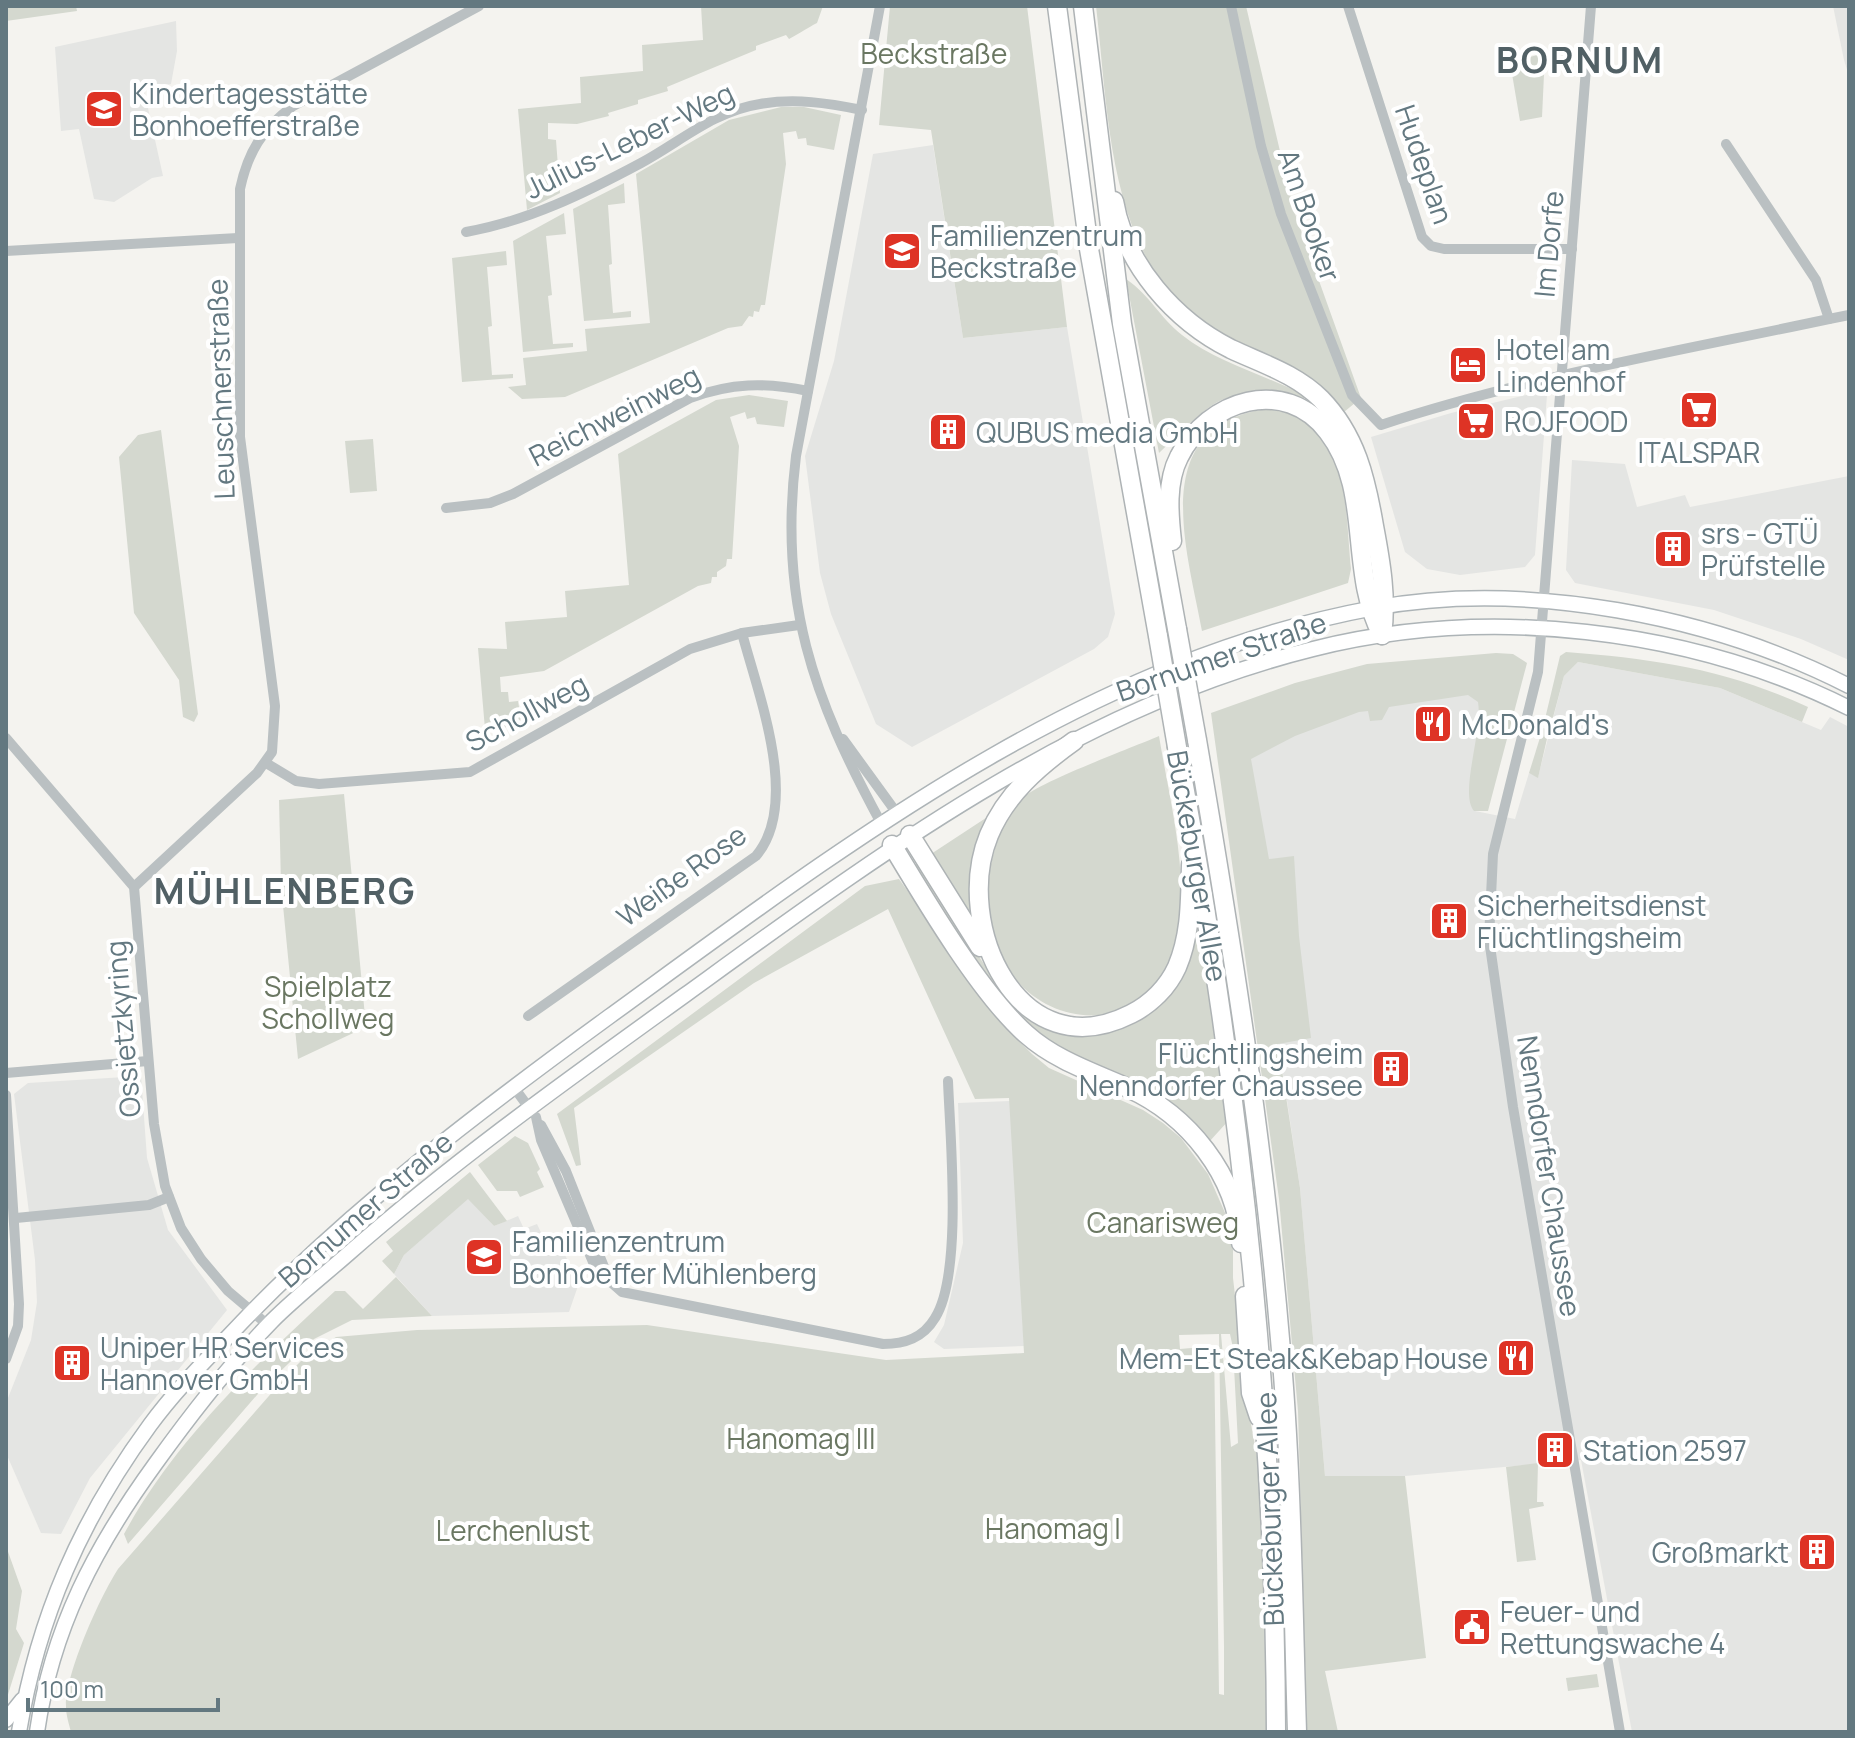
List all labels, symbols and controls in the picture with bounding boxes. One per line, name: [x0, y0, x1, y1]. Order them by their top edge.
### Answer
park label: Beckstraße: [861, 34, 1007, 72]
district label: BORNUM: [1496, 35, 1664, 84]
street label: Julius-Leber-Weg: [518, 73, 740, 207]
place label: Kindertagesstätte Bonhoefferstraße: [132, 74, 368, 144]
school or university icon: Kindertagesstätte Bonhoefferstraße: [83, 88, 125, 130]
street label: Hudeplan: [1387, 99, 1463, 229]
street label: Am Booker: [1270, 144, 1350, 286]
street label: Im Dorfe: [1524, 189, 1572, 299]
place label: Familienzentrum Beckstraße: [930, 216, 1143, 286]
school or university icon: Familienzentrum Beckstraße: [881, 230, 923, 272]
street label: Leuschnerstraße: [197, 278, 243, 500]
place label: Hotel am Lindenhof: [1496, 330, 1626, 400]
hotel icon: Hotel am Lindenhof: [1447, 344, 1489, 386]
street label: Reichweinweg: [522, 356, 706, 474]
supermarket icon: ITALSPAR: [1678, 389, 1720, 431]
supermarket icon: ROJFOOD: [1455, 400, 1497, 442]
place label: ROJFOOD: [1504, 402, 1628, 440]
building icon: QUBUS media GmbH: [927, 411, 969, 453]
place label: QUBUS media GmbH: [976, 413, 1238, 451]
place label: ITALSPAR: [1638, 433, 1760, 471]
place label: srs - GTÜ Prüfstelle: [1701, 514, 1826, 584]
building icon: srs - GTÜ Prüfstelle: [1652, 528, 1694, 570]
street label: Bornumer Straße: [1111, 602, 1331, 710]
street label: Schollweg: [458, 664, 594, 760]
restaurant icon: McDonald's: [1412, 703, 1454, 745]
place label: McDonald's: [1461, 705, 1609, 743]
street label: Bückeburger Allee: [1159, 747, 1237, 985]
street label: Weiße Rose: [609, 815, 753, 935]
district label: MÜHLENBERG: [154, 866, 416, 915]
place label: Sicherheitsdienst Flüchtlingsheim: [1477, 886, 1706, 956]
building icon: Sicherheitsdienst Flüchtlingsheim: [1428, 900, 1470, 942]
street label: Ossietzkyring: [95, 939, 149, 1119]
park label: Spielplatz Schollweg: [262, 967, 394, 1037]
street label: Nenndorfer Chaussee: [1509, 1033, 1591, 1319]
place label: Flüchtlingsheim Nenndorfer Chaussee: [1079, 1034, 1363, 1104]
building icon: Flüchtlingsheim Nenndorfer Chaussee: [1370, 1048, 1412, 1090]
street label: Bornumer Straße: [270, 1123, 460, 1295]
park label: Canarisweg: [1087, 1203, 1239, 1241]
place label: Familienzentrum Bonhoeffer Mühlenberg: [512, 1222, 817, 1292]
school or university icon: Familienzentrum Bonhoeffer Mühlenberg: [463, 1236, 505, 1278]
place label: Uniper HR Services Hannover GmbH: [100, 1328, 345, 1398]
restaurant icon: Mem-Et Steak&Kebap House: [1495, 1337, 1537, 1379]
place label: Mem-Et Steak&Kebap House: [1119, 1339, 1488, 1377]
building icon: Uniper HR Services Hannover GmbH: [51, 1342, 93, 1384]
street label: Bückeburger Allee: [1246, 1391, 1292, 1627]
park label: Hanomag III: [727, 1419, 875, 1457]
building icon: Station 2597: [1534, 1429, 1576, 1471]
place label: Station 2597: [1583, 1431, 1747, 1469]
park label: Hanomag I: [985, 1509, 1121, 1547]
park label: Lerchenlust: [436, 1511, 590, 1549]
building icon: Großmarkt: [1796, 1531, 1838, 1573]
place label: Großmarkt: [1652, 1533, 1789, 1571]
place label: Feuer- und Rettungswache 4: [1500, 1592, 1726, 1662]
public building icon: Feuer- und Rettungswache 4: [1451, 1606, 1493, 1648]
scale bar: [28, 1662, 218, 1712]
text: 100 m: [40, 1672, 104, 1705]

